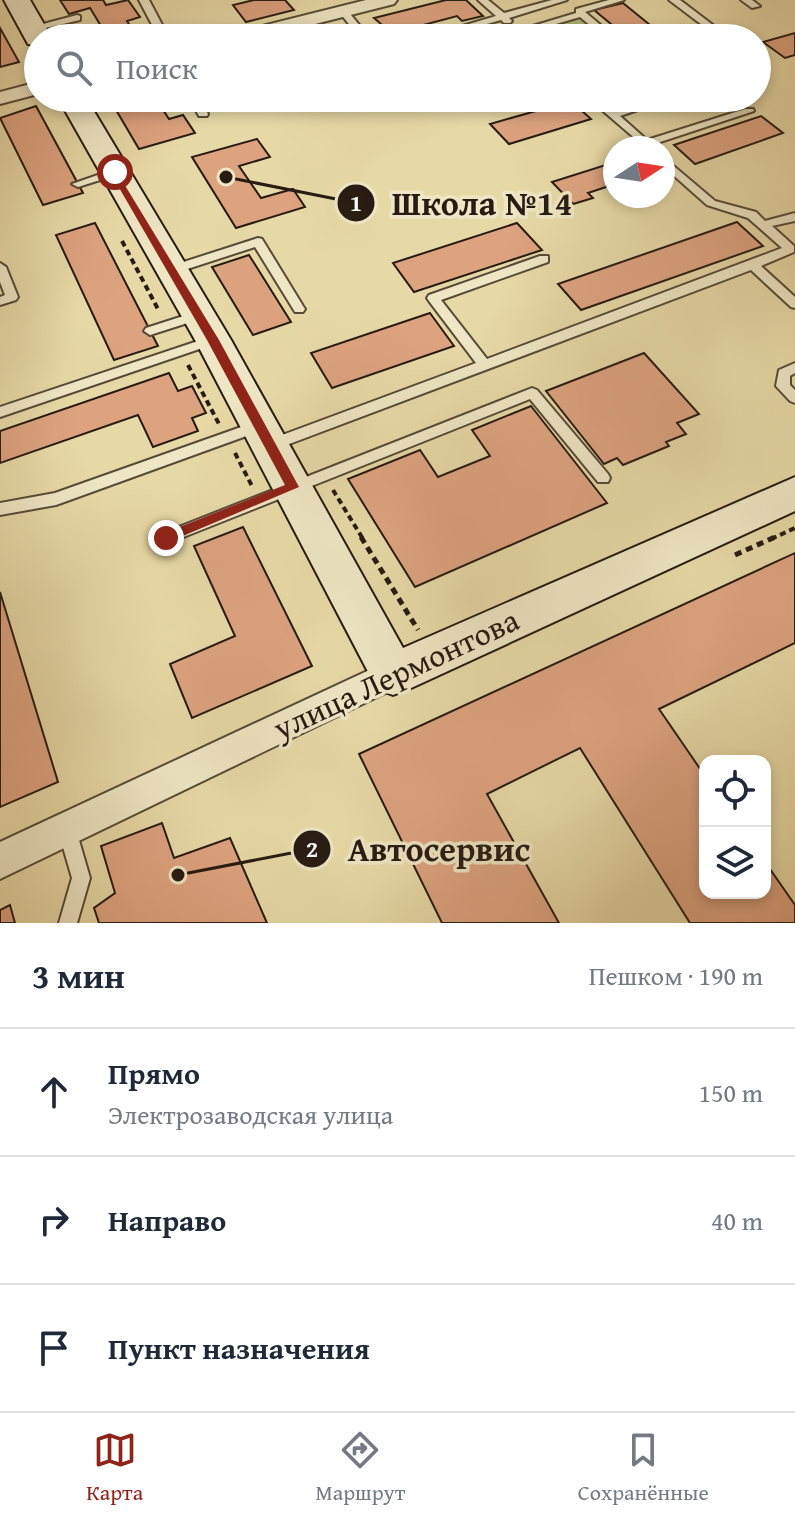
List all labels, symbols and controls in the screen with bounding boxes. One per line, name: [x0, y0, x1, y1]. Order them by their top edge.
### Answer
search box: [24, 24, 771, 112]
icon: search: [52, 46, 96, 90]
text: Поиск: [116, 46, 198, 90]
north arrow: [603, 136, 675, 208]
route start: [97, 154, 133, 190]
callout: Школа №14: [336, 174, 588, 232]
text: Школа №14: [392, 178, 572, 227]
text: 1: [350, 185, 362, 220]
route end: [148, 520, 184, 556]
street label: улица Лермонтова: [264, 596, 527, 752]
map controls: [699, 755, 771, 899]
button: locate: [699, 755, 771, 827]
callout: Автосервис: [292, 820, 546, 878]
text: Автосервис: [348, 824, 531, 873]
button: layers: [699, 827, 771, 899]
text: 2: [306, 831, 318, 866]
text: 3 мин: [32, 951, 125, 1000]
text: Пешком · 190 m: [589, 956, 763, 995]
text: Прямо: [108, 1051, 200, 1095]
icon: ahead: [32, 1070, 76, 1114]
text: 150 m: [698, 1073, 763, 1112]
text: Электрозаводская улица: [108, 1095, 393, 1134]
icon: right: [32, 1198, 76, 1242]
text: Направо: [108, 1198, 226, 1242]
text: 40 m: [711, 1201, 763, 1240]
icon: arrive: [32, 1326, 76, 1370]
text: Пункт назначения: [108, 1326, 370, 1370]
tab: Карта: [86, 1428, 143, 1508]
tab: Маршрут: [315, 1428, 405, 1508]
tab: Сохранённые: [578, 1428, 709, 1508]

